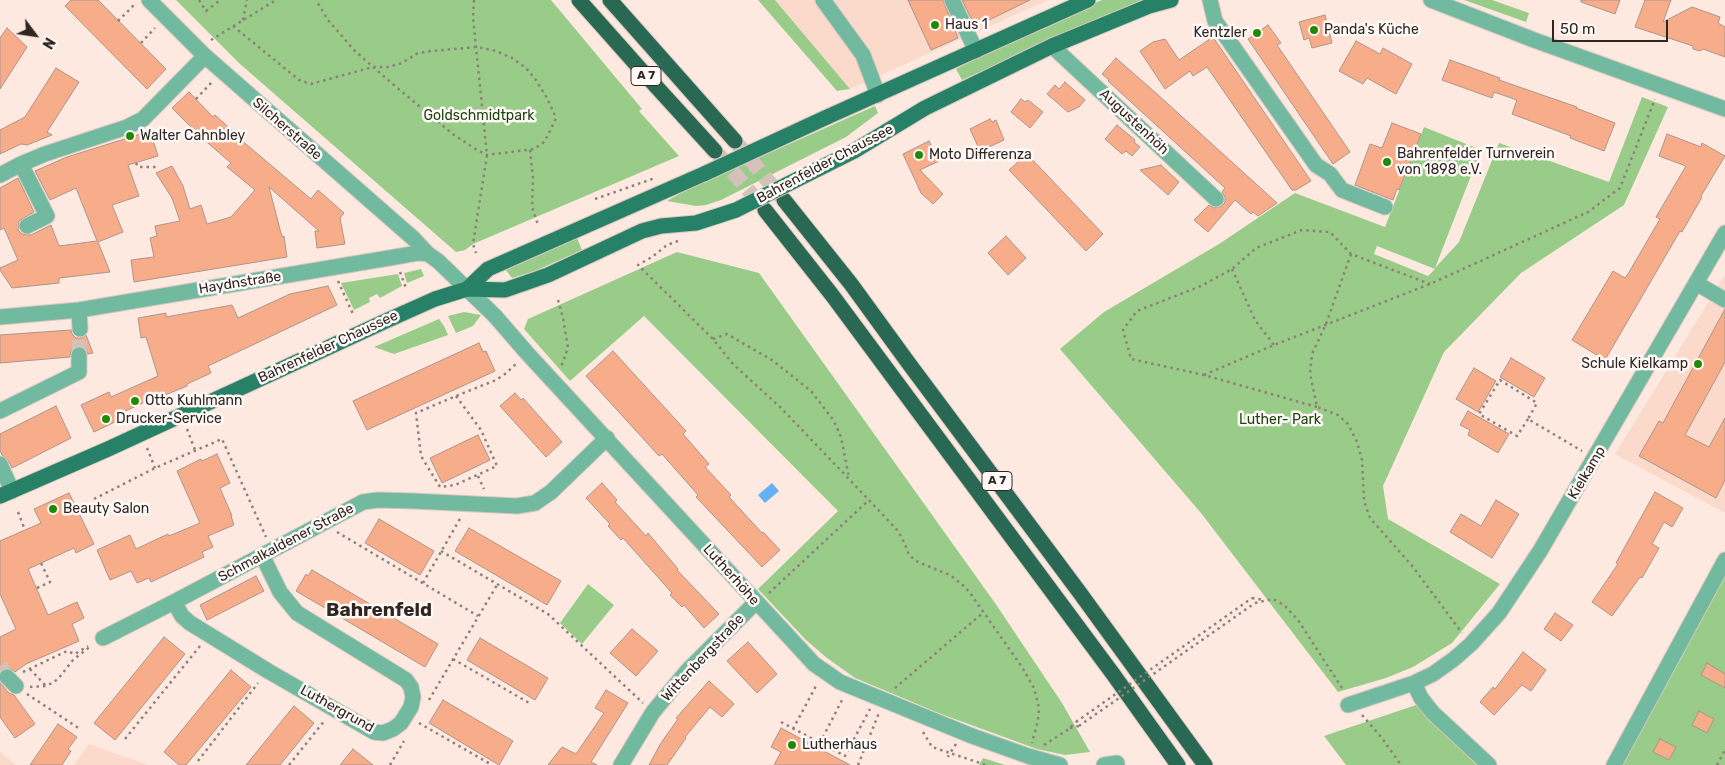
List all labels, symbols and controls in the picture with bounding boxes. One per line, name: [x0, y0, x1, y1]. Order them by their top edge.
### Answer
north arrow: [10, 10, 60, 60]
scale bar: [1555, 10, 1671, 42]
place label: Haus 1: [945, 17, 988, 33]
marker: Haus 1: [929, 19, 941, 31]
text: 50 m: [1560, 20, 1595, 38]
place label: Panda's Küche: [1324, 22, 1419, 38]
marker: Panda's Küche: [1308, 24, 1320, 36]
place label: Kentzler: [1194, 25, 1247, 41]
marker: Kentzler: [1251, 27, 1263, 39]
text: N: [38, 34, 58, 52]
road number: A 7: [631, 66, 661, 85]
street label: Augustenhöh: [1096, 86, 1172, 158]
street label: Silcherstraße: [249, 94, 325, 164]
park label: Goldschmidtpark: [424, 108, 534, 124]
street label: Bahrenfelder Chaussee: [754, 121, 896, 207]
place label: Walter Cahnbley: [140, 128, 245, 144]
marker: Walter Cahnbley: [124, 130, 136, 142]
place label: Bahrenfelder Turnverein von 1898 e.V.: [1397, 146, 1555, 178]
place label: Moto Differenza: [929, 147, 1032, 163]
marker: Moto Differenza: [913, 149, 925, 161]
marker: Bahrenfelder Turnverein von 1898 e.V.: [1381, 156, 1393, 168]
street label: Haydnstraße: [197, 268, 283, 298]
street label: Bahrenfelder Chaussee: [255, 307, 401, 387]
place label: Schule Kielkamp: [1581, 356, 1688, 372]
marker: Schule Kielkamp: [1692, 358, 1704, 370]
place label: Otto Kuhlmann: [145, 393, 242, 409]
marker: Otto Kuhlmann: [129, 395, 141, 407]
place label: Drucker-Service: [116, 411, 222, 427]
park label: Luther- Park: [1239, 412, 1321, 428]
marker: Drucker-Service: [100, 413, 112, 425]
street label: Kielkamp: [1565, 444, 1609, 502]
road number: A 7: [982, 472, 1012, 491]
street label: Schmalkaldener Straße: [215, 500, 357, 586]
place label: Beauty Salon: [63, 501, 149, 517]
marker: Beauty Salon: [47, 503, 59, 515]
street label: Lutherhöhe: [699, 541, 763, 609]
district label: Bahrenfeld: [326, 600, 432, 622]
street label: Wittenbergstraße: [658, 611, 748, 705]
street label: Luthergrund: [297, 682, 377, 736]
place label: Lutherhaus: [802, 737, 877, 753]
marker: Lutherhaus: [786, 739, 798, 751]

